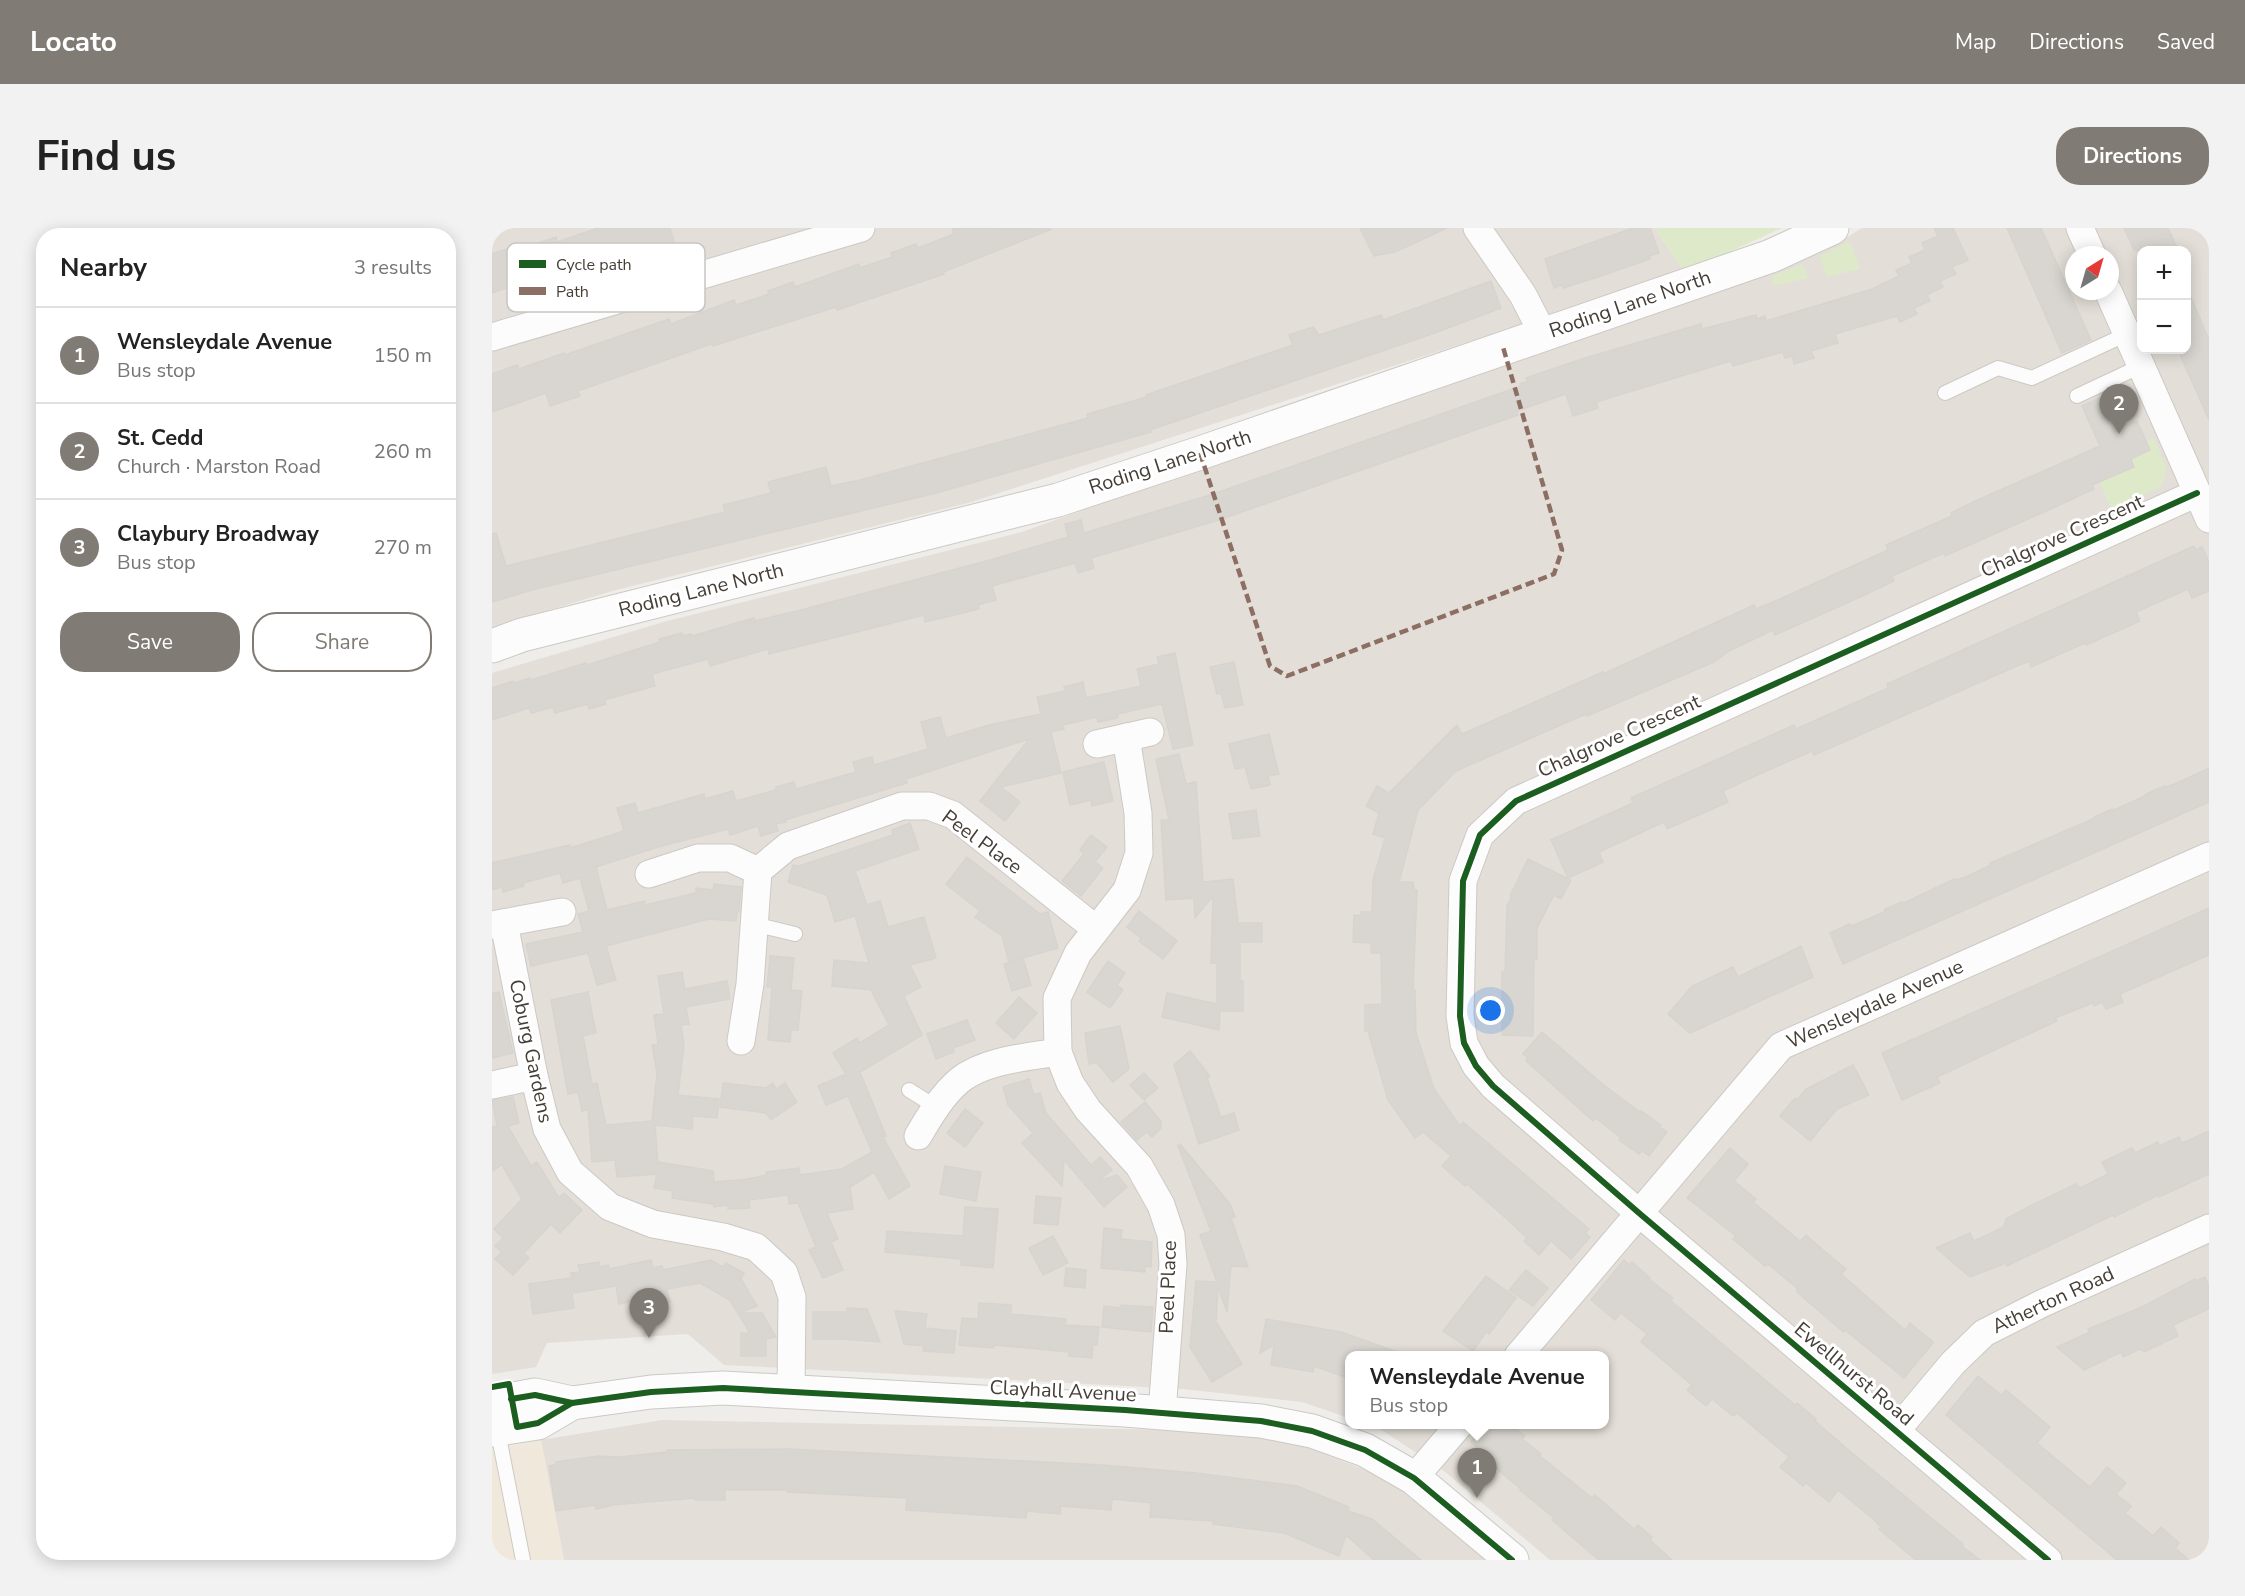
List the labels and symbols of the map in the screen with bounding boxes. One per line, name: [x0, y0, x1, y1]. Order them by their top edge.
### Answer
legend: [507, 243, 705, 312]
north arrow: [2065, 246, 2119, 300]
text: Cycle path: [556, 254, 632, 276]
street label: Roding Lane North: [1546, 264, 1714, 344]
text: Path: [556, 281, 589, 303]
pin: 2: [2100, 384, 2138, 434]
street label: Roding Lane North: [1085, 423, 1255, 501]
street label: Chalgrove Crescent: [1976, 488, 2149, 584]
street label: Roding Lane North: [616, 556, 786, 624]
street label: Chalgrove Crescent: [1533, 688, 1706, 784]
street label: Peel Place: [936, 804, 1028, 880]
street label: Wensleydale Avenue: [1782, 953, 1968, 1055]
street label: Coburg Gardens: [503, 977, 559, 1125]
your location: [1476, 996, 1505, 1025]
street label: Peel Place: [1153, 1240, 1183, 1334]
street label: Atherton Road: [1987, 1260, 2119, 1340]
pin: 3: [630, 1288, 668, 1338]
street label: Ewellhurst Road: [1788, 1316, 1920, 1432]
street label: Clayhall Avenue: [989, 1374, 1137, 1408]
pin: 1: [1458, 1448, 1496, 1498]

